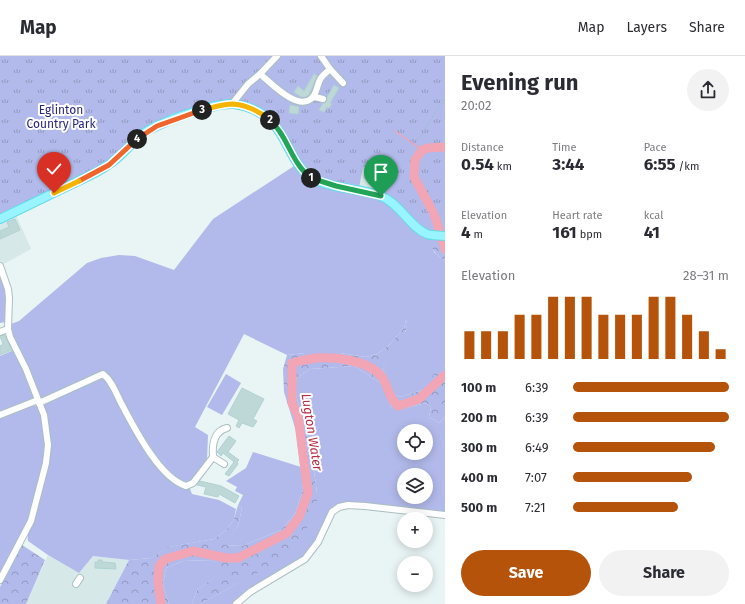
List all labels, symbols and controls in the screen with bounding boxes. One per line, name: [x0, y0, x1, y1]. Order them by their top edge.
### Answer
text: Map: [20, 16, 57, 39]
text: Map: [578, 19, 604, 36]
text: Layers: [626, 19, 667, 36]
text: Share: [689, 19, 725, 36]
text: Evening run: [461, 69, 578, 96]
button: share: [687, 69, 729, 111]
text: 20:02: [461, 98, 491, 113]
pin: 3: [192, 100, 212, 120]
park label: Eglinton Country Park: [26, 103, 96, 131]
text: 3: [199, 103, 205, 116]
pin: 2: [260, 110, 280, 130]
text: 2: [267, 113, 273, 126]
pin: 4: [127, 129, 147, 149]
text: 4: [134, 132, 140, 145]
text: Distance: [461, 141, 504, 154]
text: Time: [552, 141, 577, 154]
text: Pace: [644, 141, 666, 154]
pin: [37, 152, 71, 193]
text: 0.54: [461, 154, 494, 175]
text: 3:44: [552, 154, 584, 175]
text: 6:55: [644, 154, 676, 175]
pin: [364, 155, 398, 196]
icon: check: [43, 158, 65, 180]
text: km: [494, 160, 512, 173]
text: /km: [676, 160, 699, 173]
icon: arrive: [370, 161, 392, 183]
pin: 1: [301, 168, 321, 188]
text: 1: [308, 171, 314, 184]
text: Elevation: [461, 209, 507, 222]
text: Heart rate: [552, 209, 602, 222]
text: kcal: [644, 209, 663, 222]
text: 4: [461, 222, 471, 243]
text: 161: [552, 222, 577, 243]
text: 41: [644, 222, 660, 243]
text: m: [471, 228, 483, 241]
text: bpm: [577, 228, 602, 241]
text: Elevation: [461, 268, 515, 283]
text: 28–31 m: [683, 268, 729, 283]
text: 100 m: [461, 380, 496, 395]
text: 6:39: [525, 380, 548, 395]
water label: Lugton Water: [298, 392, 326, 473]
text: 200 m: [461, 410, 497, 425]
text: 6:39: [525, 410, 548, 425]
map controls: [397, 424, 433, 592]
button: locate: [397, 424, 433, 460]
text: 300 m: [461, 440, 497, 455]
text: 6:49: [525, 440, 548, 455]
button: layers: [397, 468, 433, 504]
text: 400 m: [461, 470, 498, 485]
text: 7:07: [525, 470, 547, 485]
text: 500 m: [461, 500, 497, 515]
text: 7:21: [525, 500, 546, 515]
button: +: [397, 512, 433, 548]
button: Save: [461, 550, 591, 596]
button: Share: [599, 550, 729, 596]
button: −: [397, 556, 433, 592]

